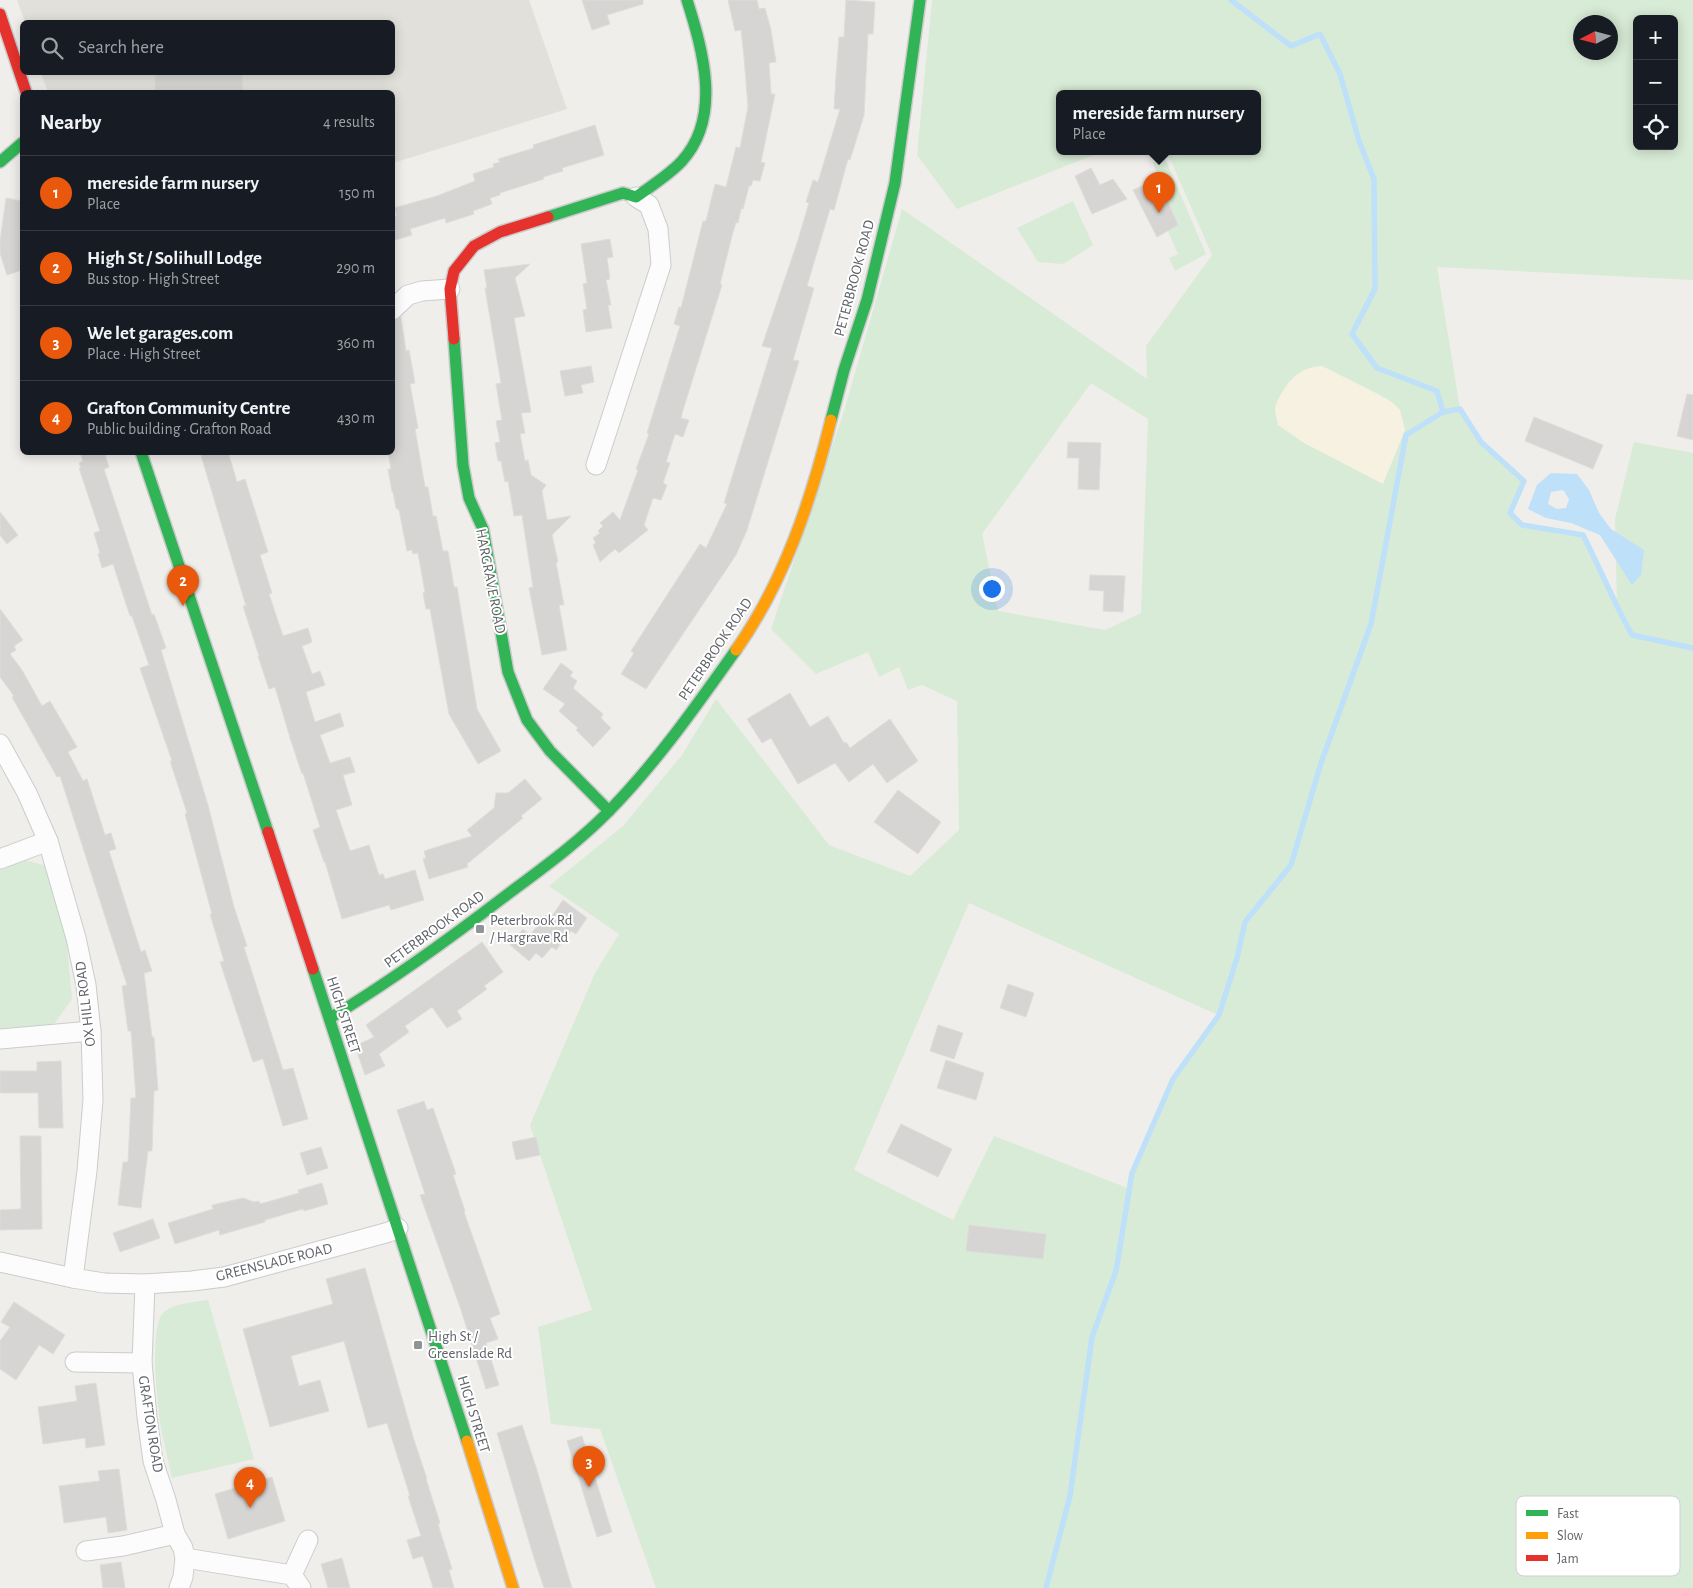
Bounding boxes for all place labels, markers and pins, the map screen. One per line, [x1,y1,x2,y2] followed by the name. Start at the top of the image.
[1143,172,1175,213] pin: 1
[167,565,199,606] pin: 2
[490,913,573,945] place label: Peterbrook Rd / Hargrave Rd
[474,923,486,935] marker: Peterbrook Rd / Hargrave Rd
[428,1329,512,1361] place label: High St / Greenslade Rd
[412,1339,424,1351] marker: High St / Greenslade Rd
[573,1446,605,1487] pin: 3
[234,1467,266,1508] pin: 4

